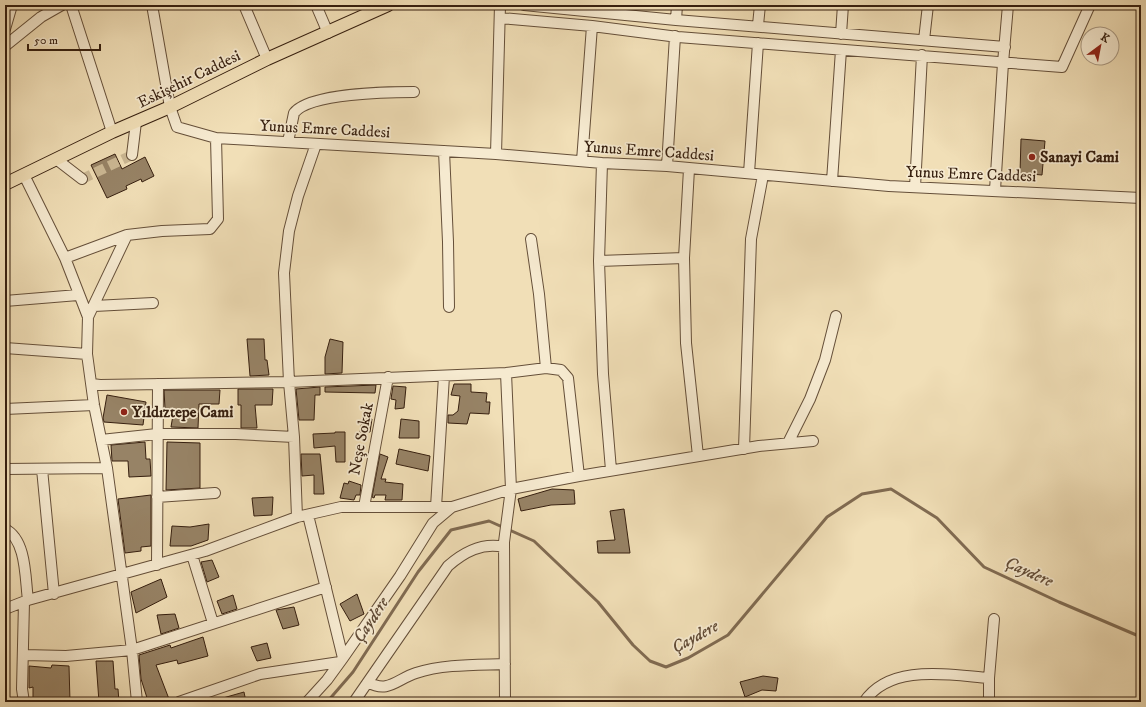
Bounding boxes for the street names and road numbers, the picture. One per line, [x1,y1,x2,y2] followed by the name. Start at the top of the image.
[134,45,244,113] street label: Eskişehir Caddesi
[259,116,391,142] street label: Yunus Emre Caddesi
[583,136,715,166] street label: Yunus Emre Caddesi
[905,162,1037,186] street label: Yunus Emre Caddesi
[344,401,378,477] street label: Neşe Sokak

